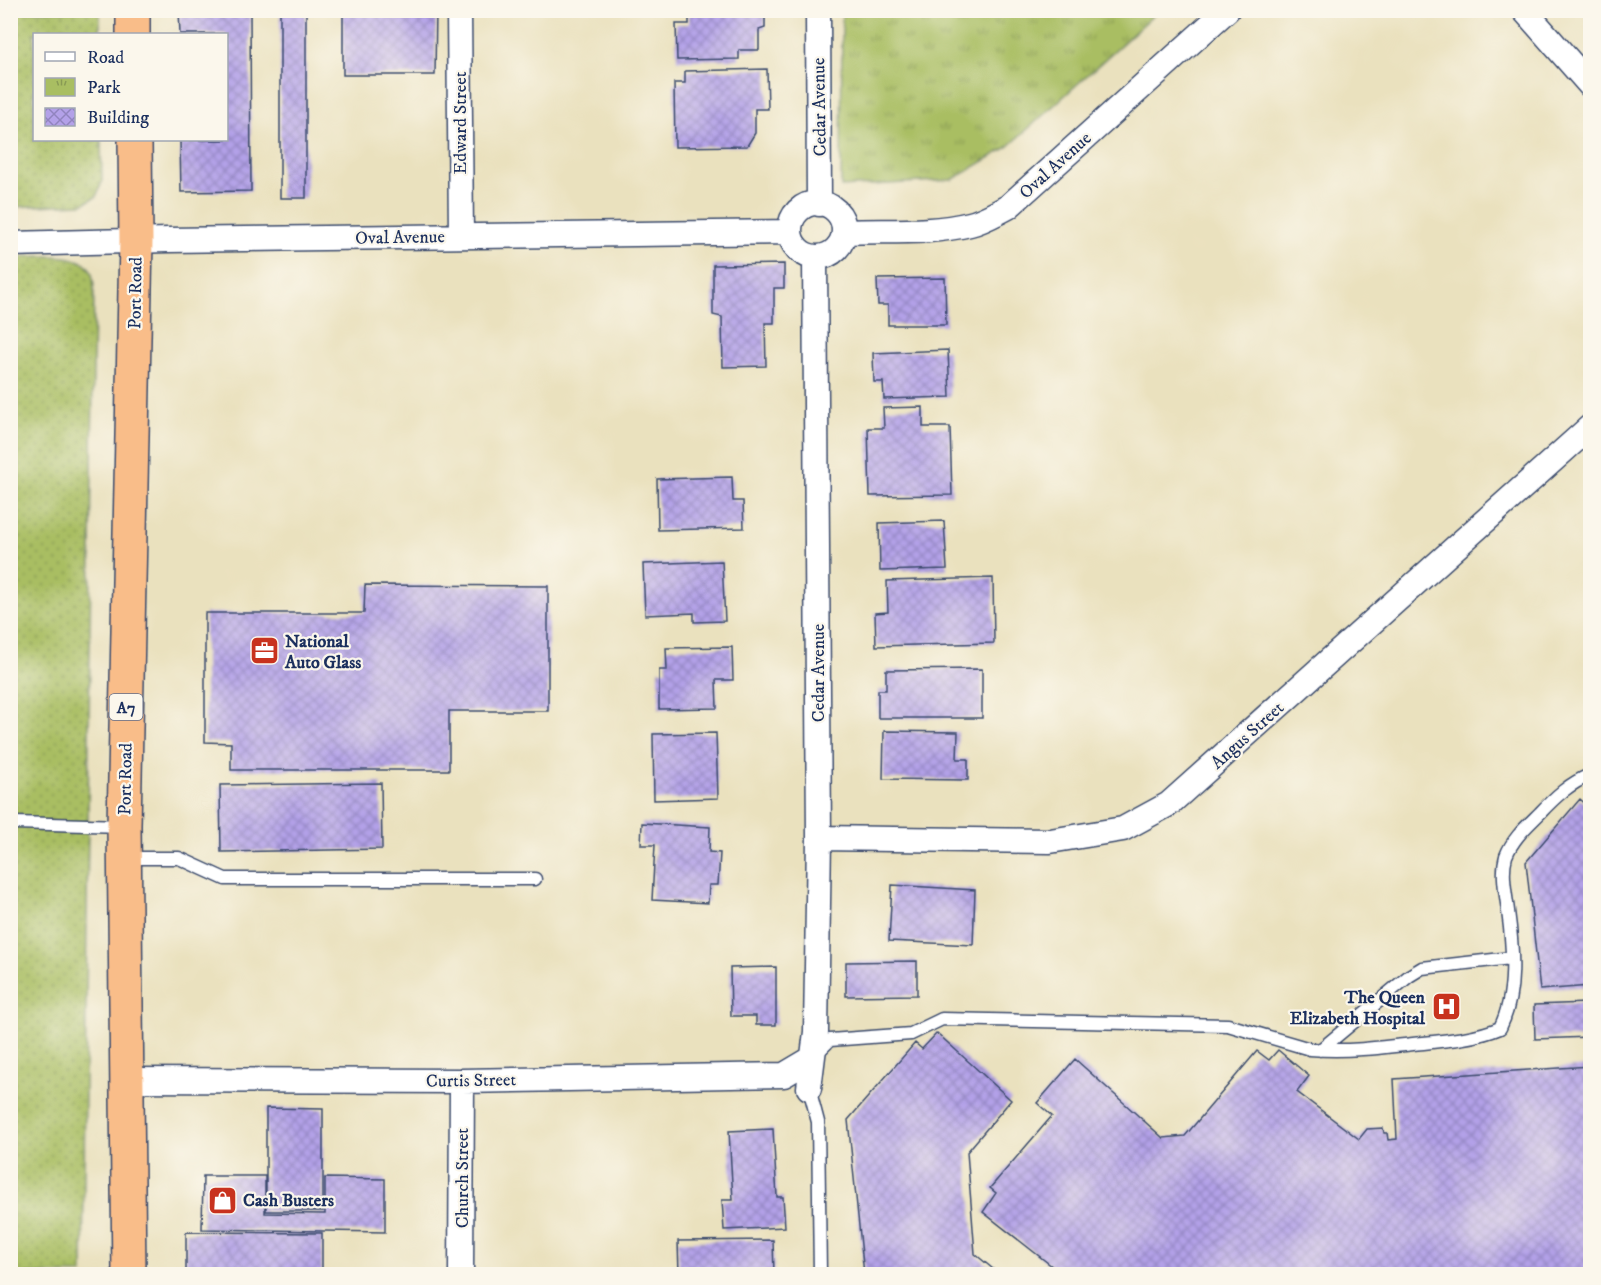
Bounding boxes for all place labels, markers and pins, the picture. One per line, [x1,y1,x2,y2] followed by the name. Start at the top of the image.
[284,631,361,674] place label: National Auto Glass
[248,635,280,667] office icon: National Auto Glass
[1290,987,1426,1030] place label: The Queen Elizabeth Hospital
[1430,991,1462,1023] hospital icon: The Queen Elizabeth Hospital
[206,1184,238,1216] shop icon: Cash Busters
[243,1190,334,1212] place label: Cash Busters

